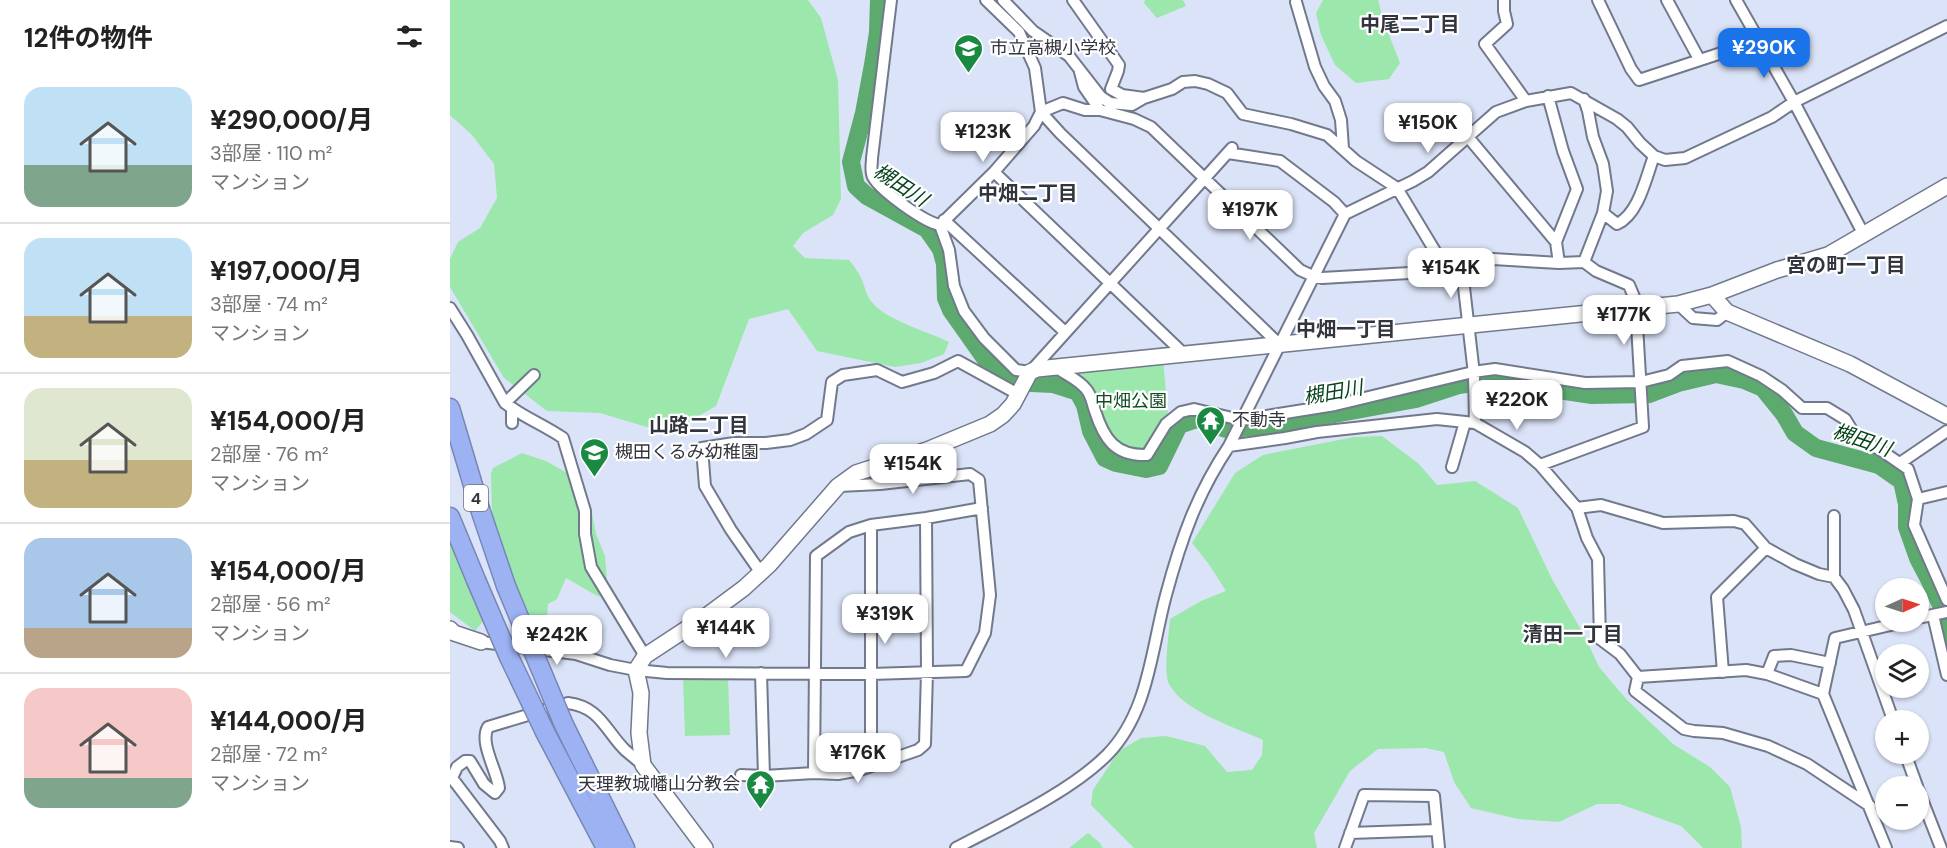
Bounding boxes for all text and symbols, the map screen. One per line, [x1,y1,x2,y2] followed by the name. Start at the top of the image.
[1360,11,1460,37] district label: 中尾二丁目
[393,20,426,53] icon: filters
[24,21,152,55] text: 12件の物件
[1722,28,1806,79] pin: ¥290K
[953,32,985,74] school or university icon: 市立高槻小学校
[1732,34,1796,60] text: ¥290K
[990,36,1116,60] place label: 市立高槻小学校
[210,103,373,137] text: ¥290,000/月
[1386,103,1470,154] pin: ¥150K
[1398,109,1458,135] text: ¥150K
[72,111,144,183] icon: home
[941,112,1025,163] pin: ¥123K
[955,118,1011,144] text: ¥123K
[210,140,332,166] text: 3部屋 · 110 m²
[869,158,935,213] water label: 槻田川
[210,169,310,195] text: マンション
[978,180,1078,206] district label: 中畑二丁目
[1208,190,1292,241] pin: ¥197K
[1222,196,1278,222] text: ¥197K
[1409,248,1493,299] pin: ¥154K
[1786,252,1906,278] district label: 宮の町一丁目
[210,254,363,288] text: ¥197,000/月
[1422,254,1480,280] text: ¥154K
[72,262,144,334] icon: home
[210,291,328,317] text: 3部屋 · 74 m²
[1582,295,1666,346] pin: ¥177K
[1597,301,1651,327] text: ¥177K
[1296,316,1396,342] district label: 中畑一丁目
[210,320,310,346] text: マンション
[1301,374,1367,410] water label: 槻田川
[1475,380,1559,431] pin: ¥220K
[1485,386,1549,412] text: ¥220K
[1095,389,1167,413] park label: 中畑公園
[210,404,367,438] text: ¥154,000/月
[1195,404,1227,446] temple icon: 不動寺
[1232,408,1286,432] place label: 不動寺
[72,412,144,484] icon: home
[649,412,749,438] district label: 山路二丁目
[1829,418,1896,463] water label: 槻田川
[578,436,610,478] school or university icon: 槻田くるみ幼稚園
[615,440,759,464] place label: 槻田くるみ幼稚園
[210,441,329,467] text: 2部屋 · 76 m²
[871,444,955,495] pin: ¥154K
[884,450,942,476] text: ¥154K
[210,470,310,496] text: マンション
[464,485,488,511] road number: 4
[210,554,367,588] text: ¥154,000/月
[72,562,144,634] icon: home
[1875,578,1929,632] north arrow
[1875,578,1929,830] map controls
[210,591,331,617] text: 2部屋 · 56 m²
[843,594,927,645] pin: ¥319K
[856,600,914,626] text: ¥319K
[684,608,768,659] pin: ¥144K
[696,614,756,640] text: ¥144K
[515,615,599,666] pin: ¥242K
[210,620,310,646] text: マンション
[526,621,588,647] text: ¥242K
[1523,621,1623,647] district label: 清田一丁目
[1875,644,1929,698] button: layers
[210,704,368,738] text: ¥144,000/月
[1875,710,1929,764] button: +
[72,712,144,784] icon: home
[816,733,900,784] pin: ¥176K
[830,739,886,765] text: ¥176K
[210,741,328,767] text: 2部屋 · 72 m²
[745,768,777,810] temple icon: 天理教城幡山分教会
[210,770,310,796] text: マンション
[578,772,740,796] place label: 天理教城幡山分教会
[1875,776,1929,830] button: −

